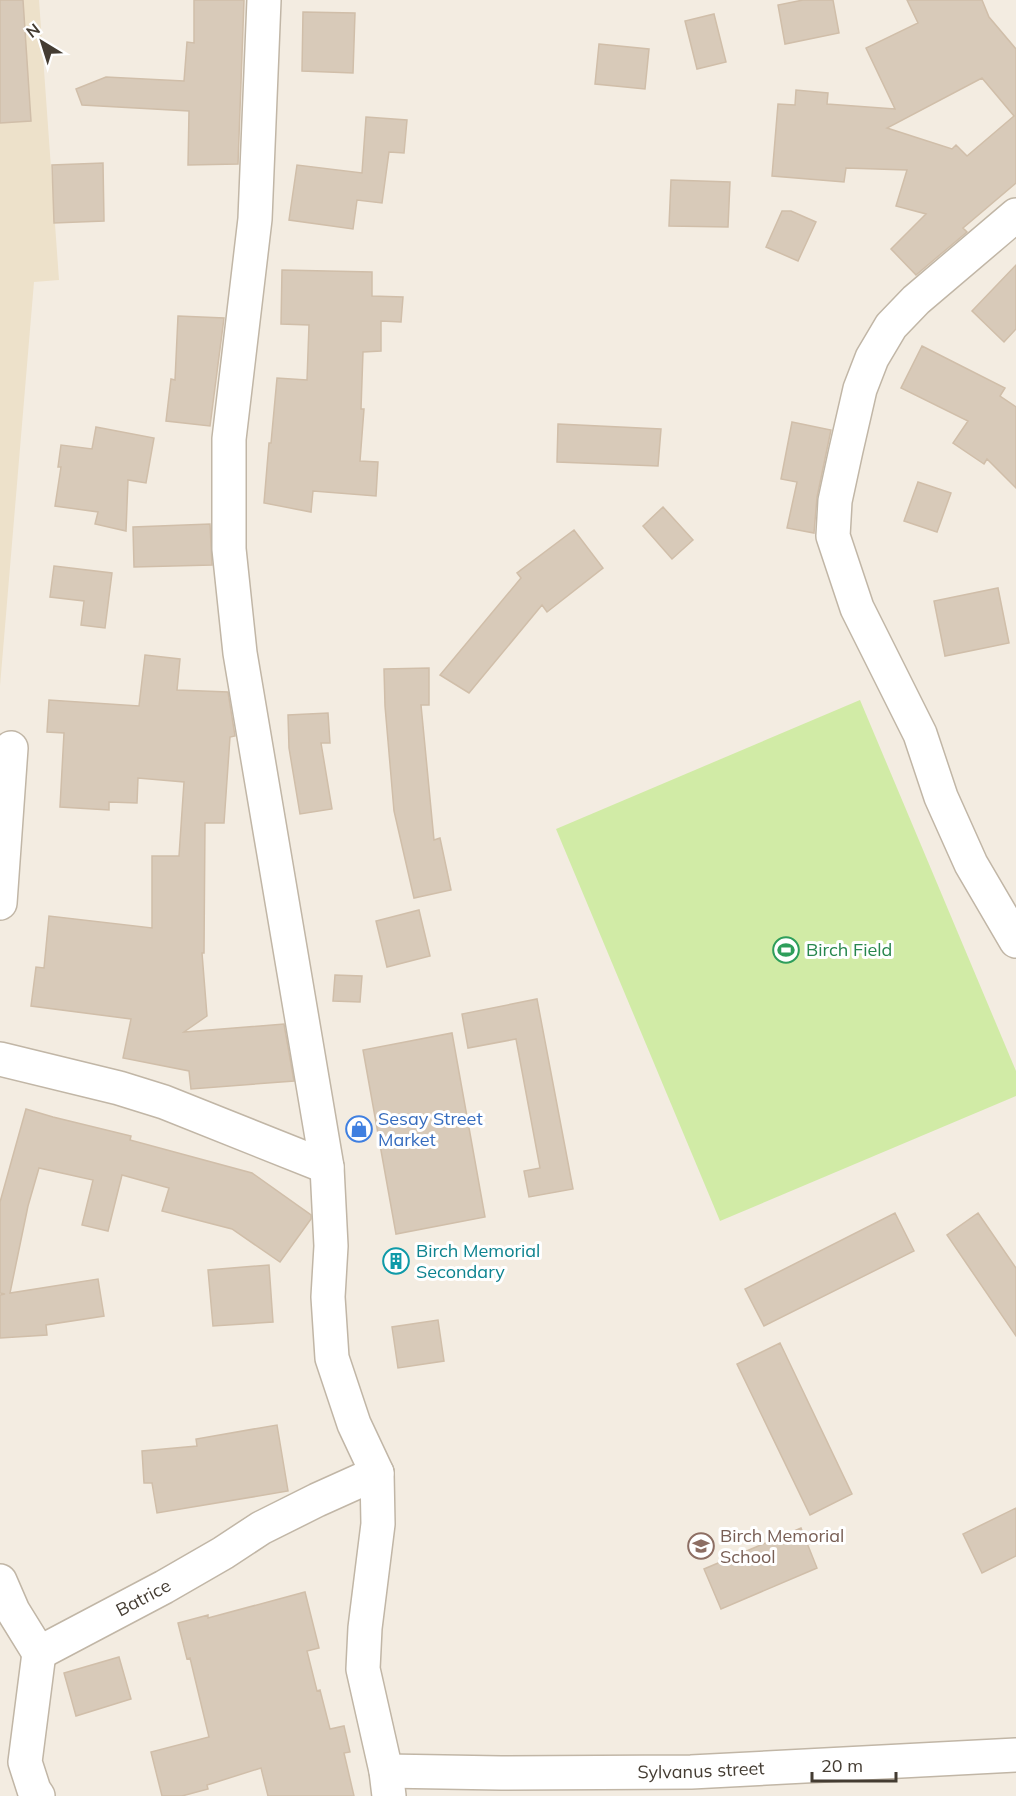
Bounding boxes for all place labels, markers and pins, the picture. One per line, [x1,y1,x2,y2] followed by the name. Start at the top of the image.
[771,935,801,965] sports icon: Birch Field
[806,938,892,961] place label: Birch Field
[378,1107,483,1151] place label: Sesay Street Market
[344,1114,374,1144] shop icon: Sesay Street Market
[416,1239,540,1283] place label: Birch Memorial Secondary
[381,1246,411,1276] building icon: Birch Memorial Secondary
[720,1524,844,1568] place label: Birch Memorial School
[686,1531,716,1561] school or university icon: Birch Memorial School

